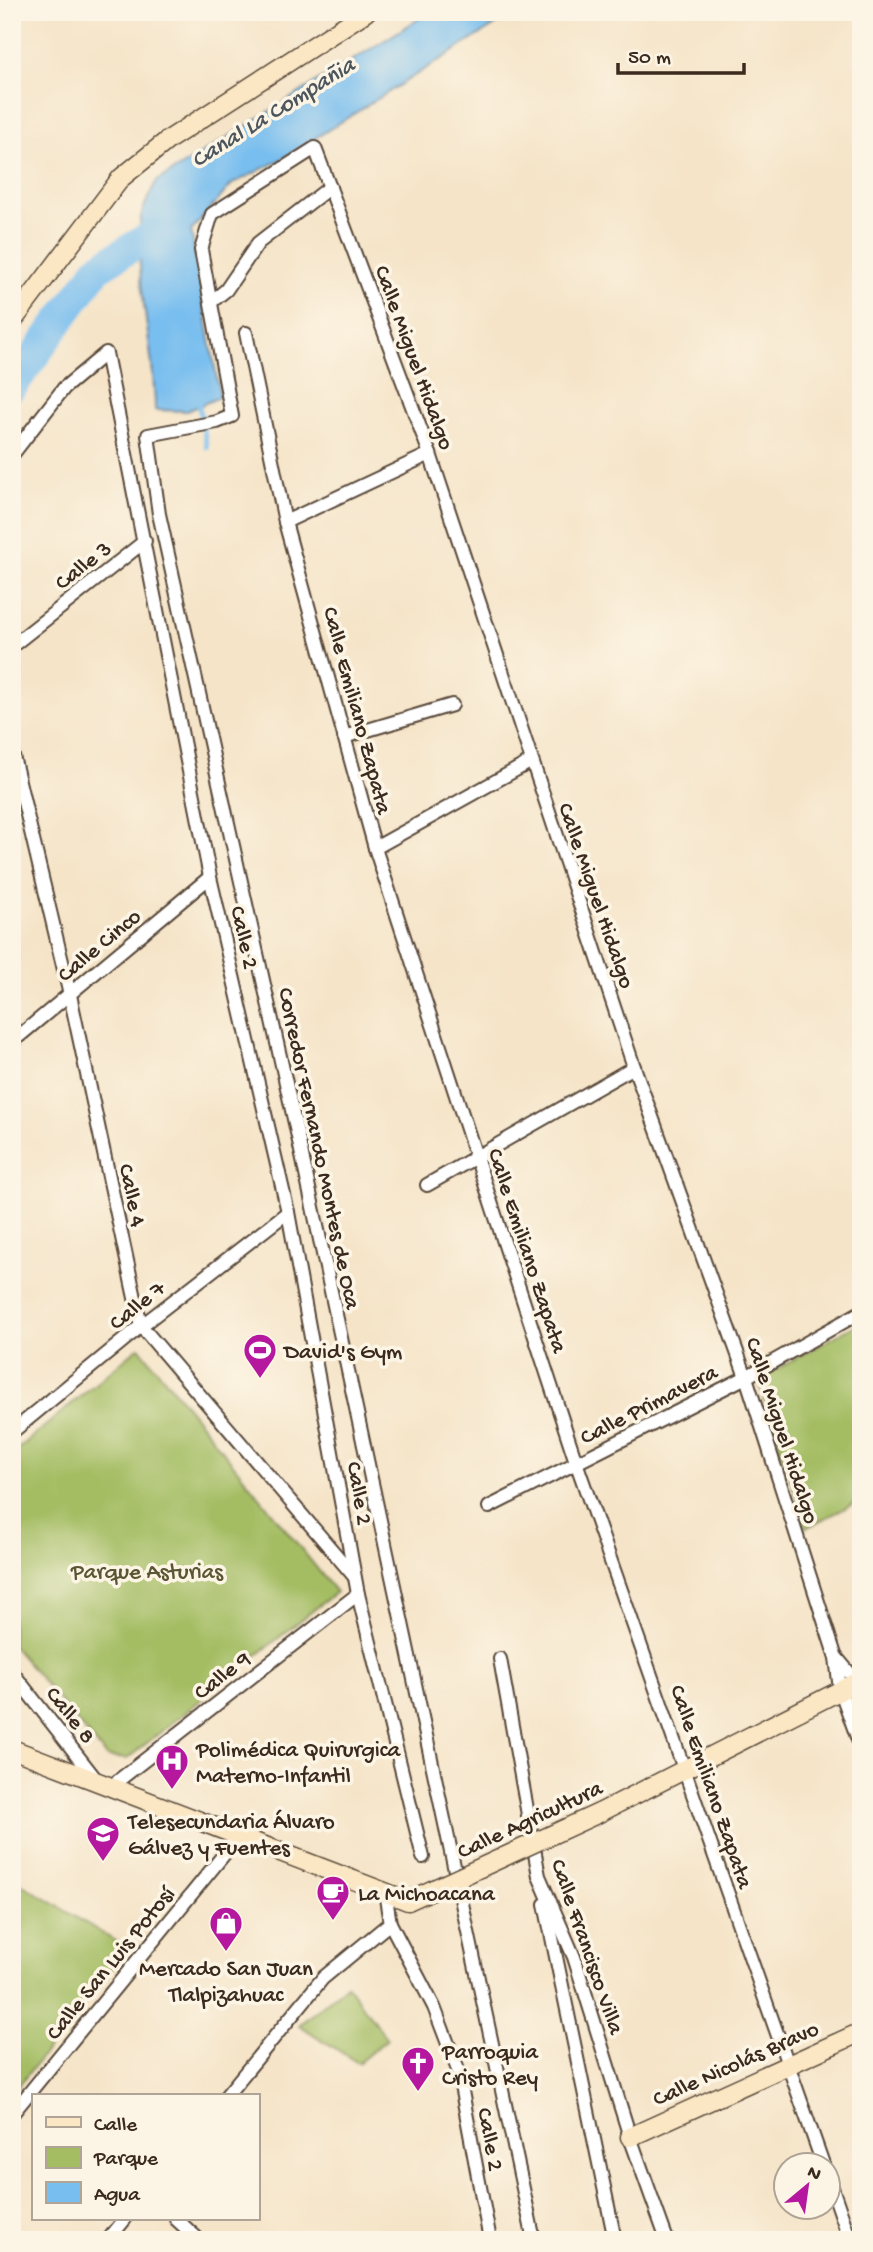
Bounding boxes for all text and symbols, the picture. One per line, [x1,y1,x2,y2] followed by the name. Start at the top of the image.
[618,32,744,76] scale bar
[628,47,671,72] text: 50 m
[187,51,362,176] water label: Canal La Compañia
[367,262,459,454] street label: Calle Miguel Hidalgo
[50,536,118,597] street label: Calle 3
[315,604,397,819] street label: Calle Emiliano Zapata
[550,800,639,992] street label: Calle Miguel Hidalgo
[53,904,148,989] street label: Calle Cinco
[222,904,263,972] street label: Calle 2
[270,985,365,1313] street label: Corredor Fernando Montes de Oca
[480,1145,572,1358] street label: Calle Emiliano Zapata
[111,1162,150,1230] street label: Calle 4
[105,1275,173,1338] street label: Calle 7
[241,1331,279,1380] sports icon: David's Gym
[738,1334,824,1528] street label: Calle Miguel Hidalgo
[282,1340,402,1367] place label: David's Gym
[576,1359,724,1452] street label: Calle Primavera
[339,1460,376,1527] street label: Calle 2
[70,1560,224,1587] park label: Parque Asturias
[190,1646,257,1707] street label: Calle 9
[39,1682,100,1750] street label: Calle 8
[662,1682,758,1894] street label: Calle Emiliano Zapata
[195,1738,402,1791] place label: Polimédica Quirurgica Materno-Infantil
[153,1742,191,1791] hospital icon: Polimédica Quirurgica Materno-Infantil
[454,1775,609,1867] street label: Calle Agricultura
[126,1809,335,1863] place label: Telesecundaria Álvaro Gálvez y Fuentes
[84,1814,122,1863] school or university icon: Telesecundaria Álvaro Gálvez y Fuentes
[543,1856,629,2039] street label: Calle Francisco Villa
[314,1873,352,1922] cafe icon: La Michoacana
[41,1881,183,2047] street label: Calle San Luis Potosí
[358,1882,496,1909] place label: La Michoacana
[207,1904,245,1953] shop icon: Mercado San Juan Tlalpizahuac
[139,1957,313,2010] place label: Mercado San Juan Tlalpizahuac
[649,2016,824,2114] street label: Calle Nicolás Bravo
[441,2040,539,2093] place label: Parroquia Cristo Rey
[399,2044,437,2093] church icon: Parroquia Cristo Rey
[32,2094,259,2220] legend
[469,2106,508,2174] street label: Calle 2
[94,2114,138,2139] text: Calle
[93,2148,159,2173] text: Parque
[772,2150,842,2220] north arrow
[803,2161,825,2187] text: N
[94,2184,141,2209] text: Agua

